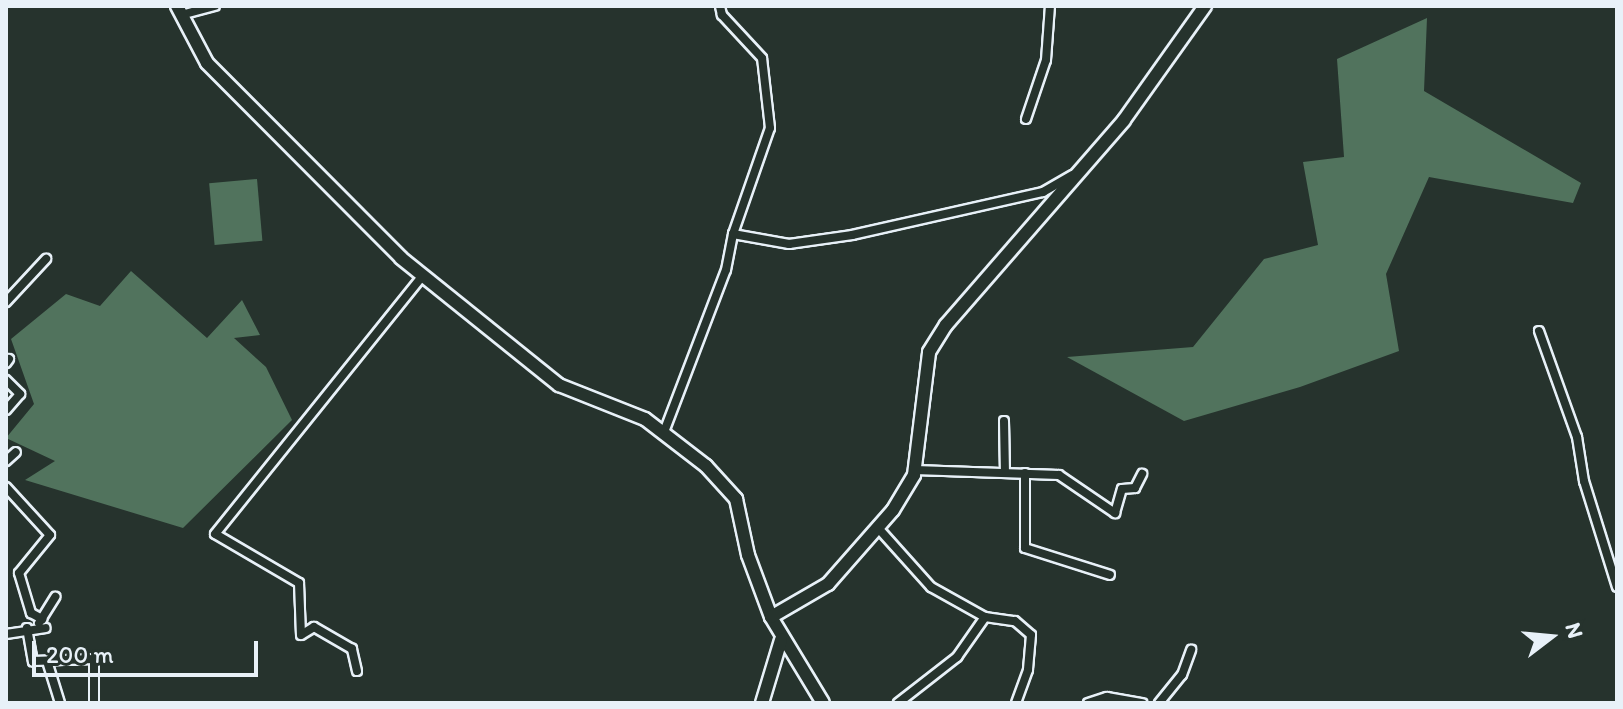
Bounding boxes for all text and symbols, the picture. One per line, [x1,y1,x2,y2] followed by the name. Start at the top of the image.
[1511,597,1591,677] north arrow
[1560,619,1590,641] text: N
[36,625,262,675] scale bar
[46,640,114,669] text: 200 m

